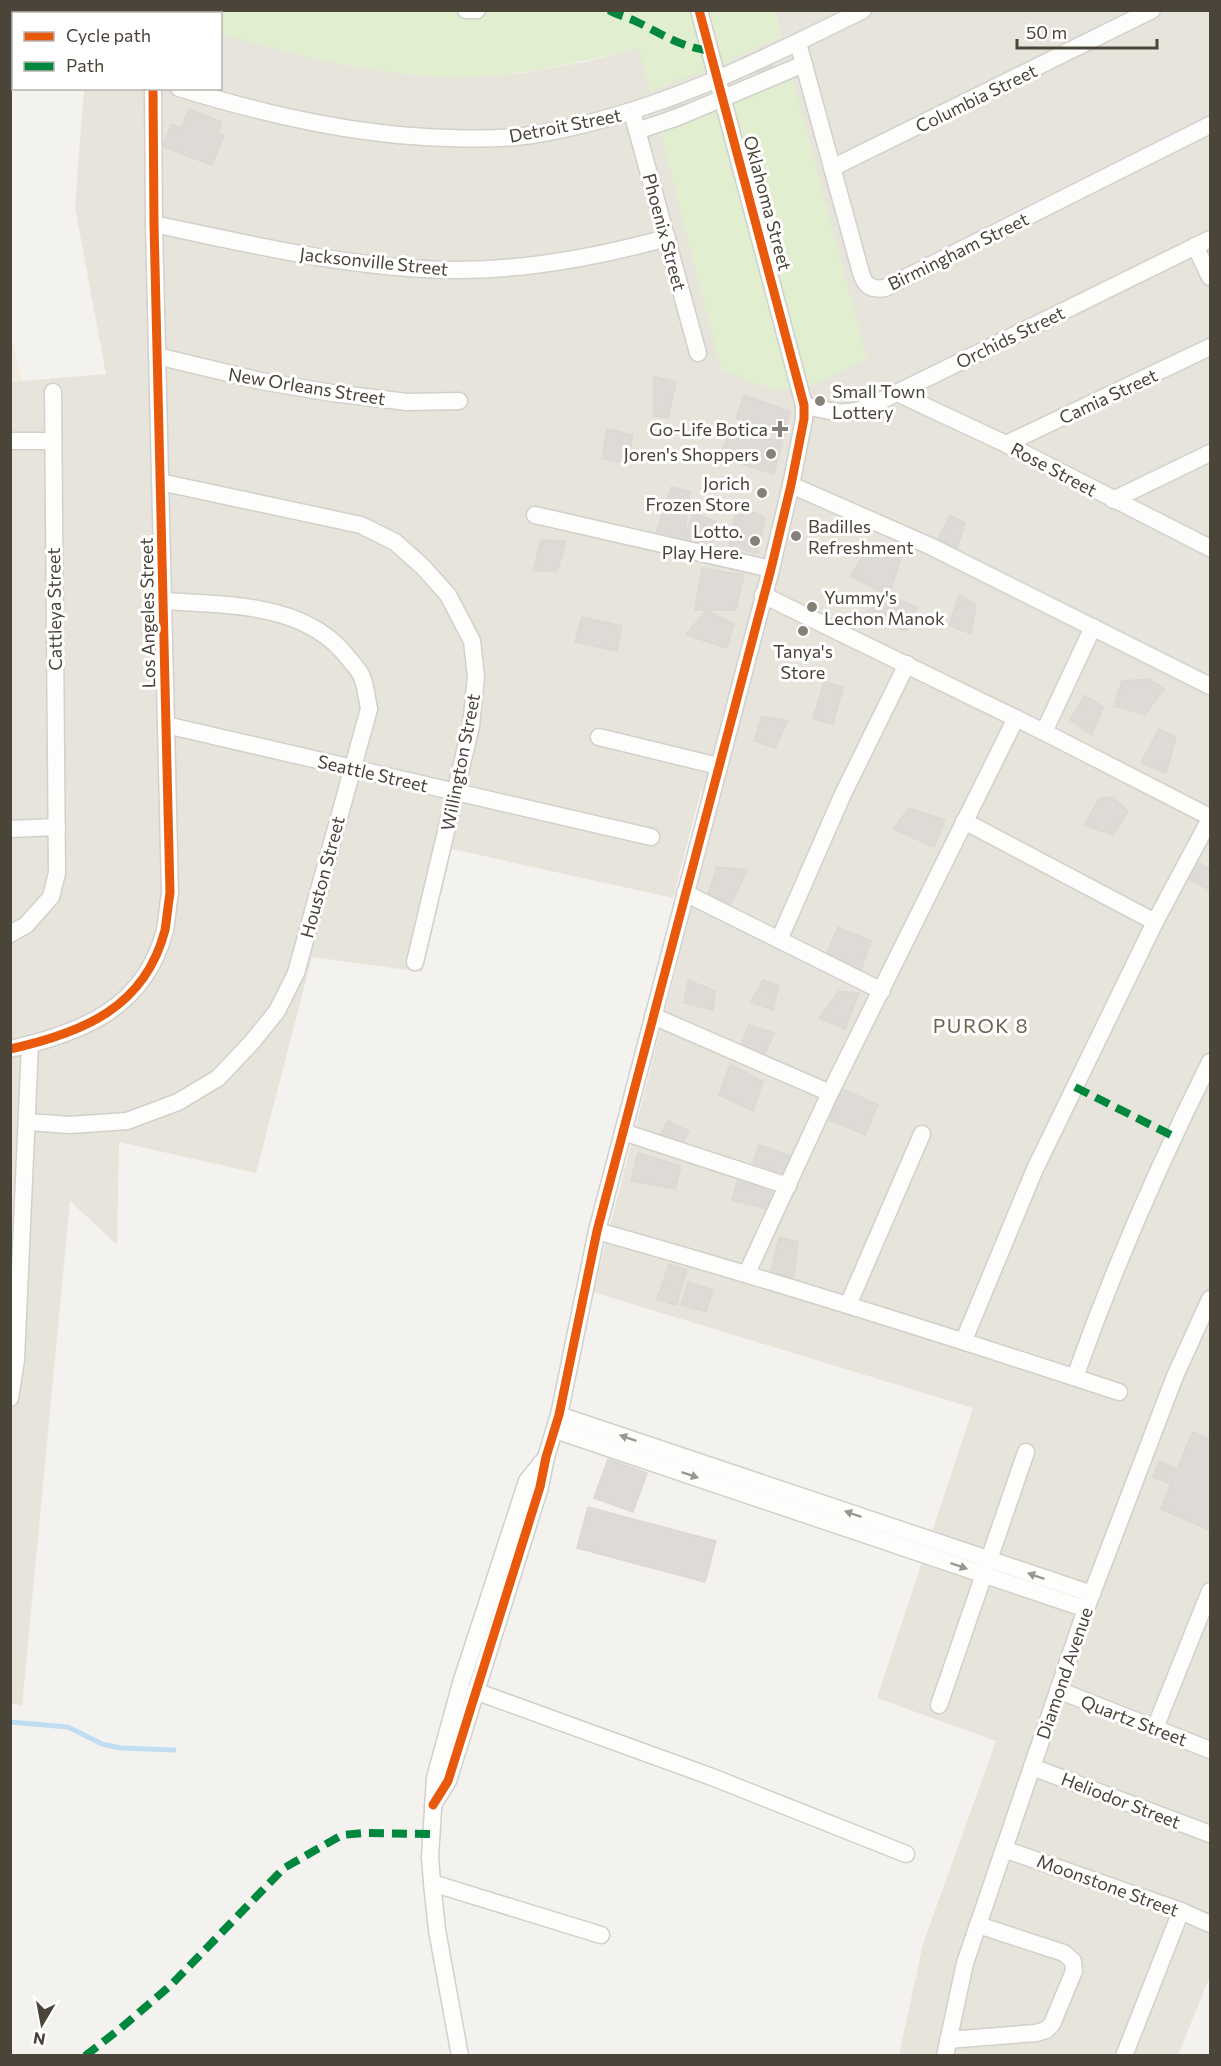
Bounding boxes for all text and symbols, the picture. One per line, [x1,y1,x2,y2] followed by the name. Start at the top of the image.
[12,12,222,90] legend
[1017,12,1156,50] scale bar
[1026,21,1067,43] text: 50 m
[66,24,151,46] text: Cycle path
[66,54,104,76] text: Path
[912,59,1040,137] street label: Columbia Street
[507,103,623,147] street label: Detroit Street
[739,133,797,273] street label: Oklahoma Street
[639,171,691,293] street label: Phoenix Street
[884,207,1032,295] street label: Birmingham Street
[299,242,449,280] street label: Jacksonville Street
[952,301,1068,373] street label: Orchids Street
[227,363,387,409] street label: New Orleans Street
[1055,364,1161,428] street label: Camia Street
[832,380,926,423] place label: Small Town Lottery
[813,394,827,408] marker: Small Town Lottery
[649,418,768,440] place label: Go-Life Botica
[773,422,787,436] marker: Go-Life Botica
[1007,437,1101,501] street label: Rose Street
[624,443,759,465] place label: Joren's Shoppers
[764,447,778,461] marker: Joren's Shoppers
[645,472,750,515] place label: Jorich Frozen Store
[755,486,769,500] marker: Jorich Frozen Store
[808,515,914,558] place label: Badilles Refreshment
[662,520,743,563] place label: Lotto. Play Here.
[789,529,803,543] marker: Badilles Refreshment
[748,534,762,548] marker: Lotto. Play Here.
[135,537,159,689] street label: Los Angeles Street
[42,547,66,671] street label: Cattleya Street
[824,586,945,629] place label: Yummy's Lechon Manok
[805,600,819,614] marker: Yummy's Lechon Manok
[796,624,810,638] marker: Tanya's Store
[773,640,833,683] place label: Tanya's Store
[436,691,484,833] street label: Willington Street
[316,750,430,796] street label: Seattle Street
[295,814,349,940] street label: Houston Street
[933,1013,1029,1037] district label: PUROK 8
[619,1433,637,1442] one-way arrow
[681,1471,699,1481] one-way arrow
[844,1508,862,1518] one-way arrow
[950,1562,968,1572] one-way arrow
[1027,1570,1045,1580] one-way arrow
[1031,1604,1097,1742] street label: Diamond Avenue
[1078,1690,1190,1750] street label: Quartz Street
[1058,1767,1184,1833] street label: Heliodor Street
[1034,1849,1182,1921] street label: Moonstone Street
[12,1994,72,2054] north arrow
[32,2029,47,2050] text: N

